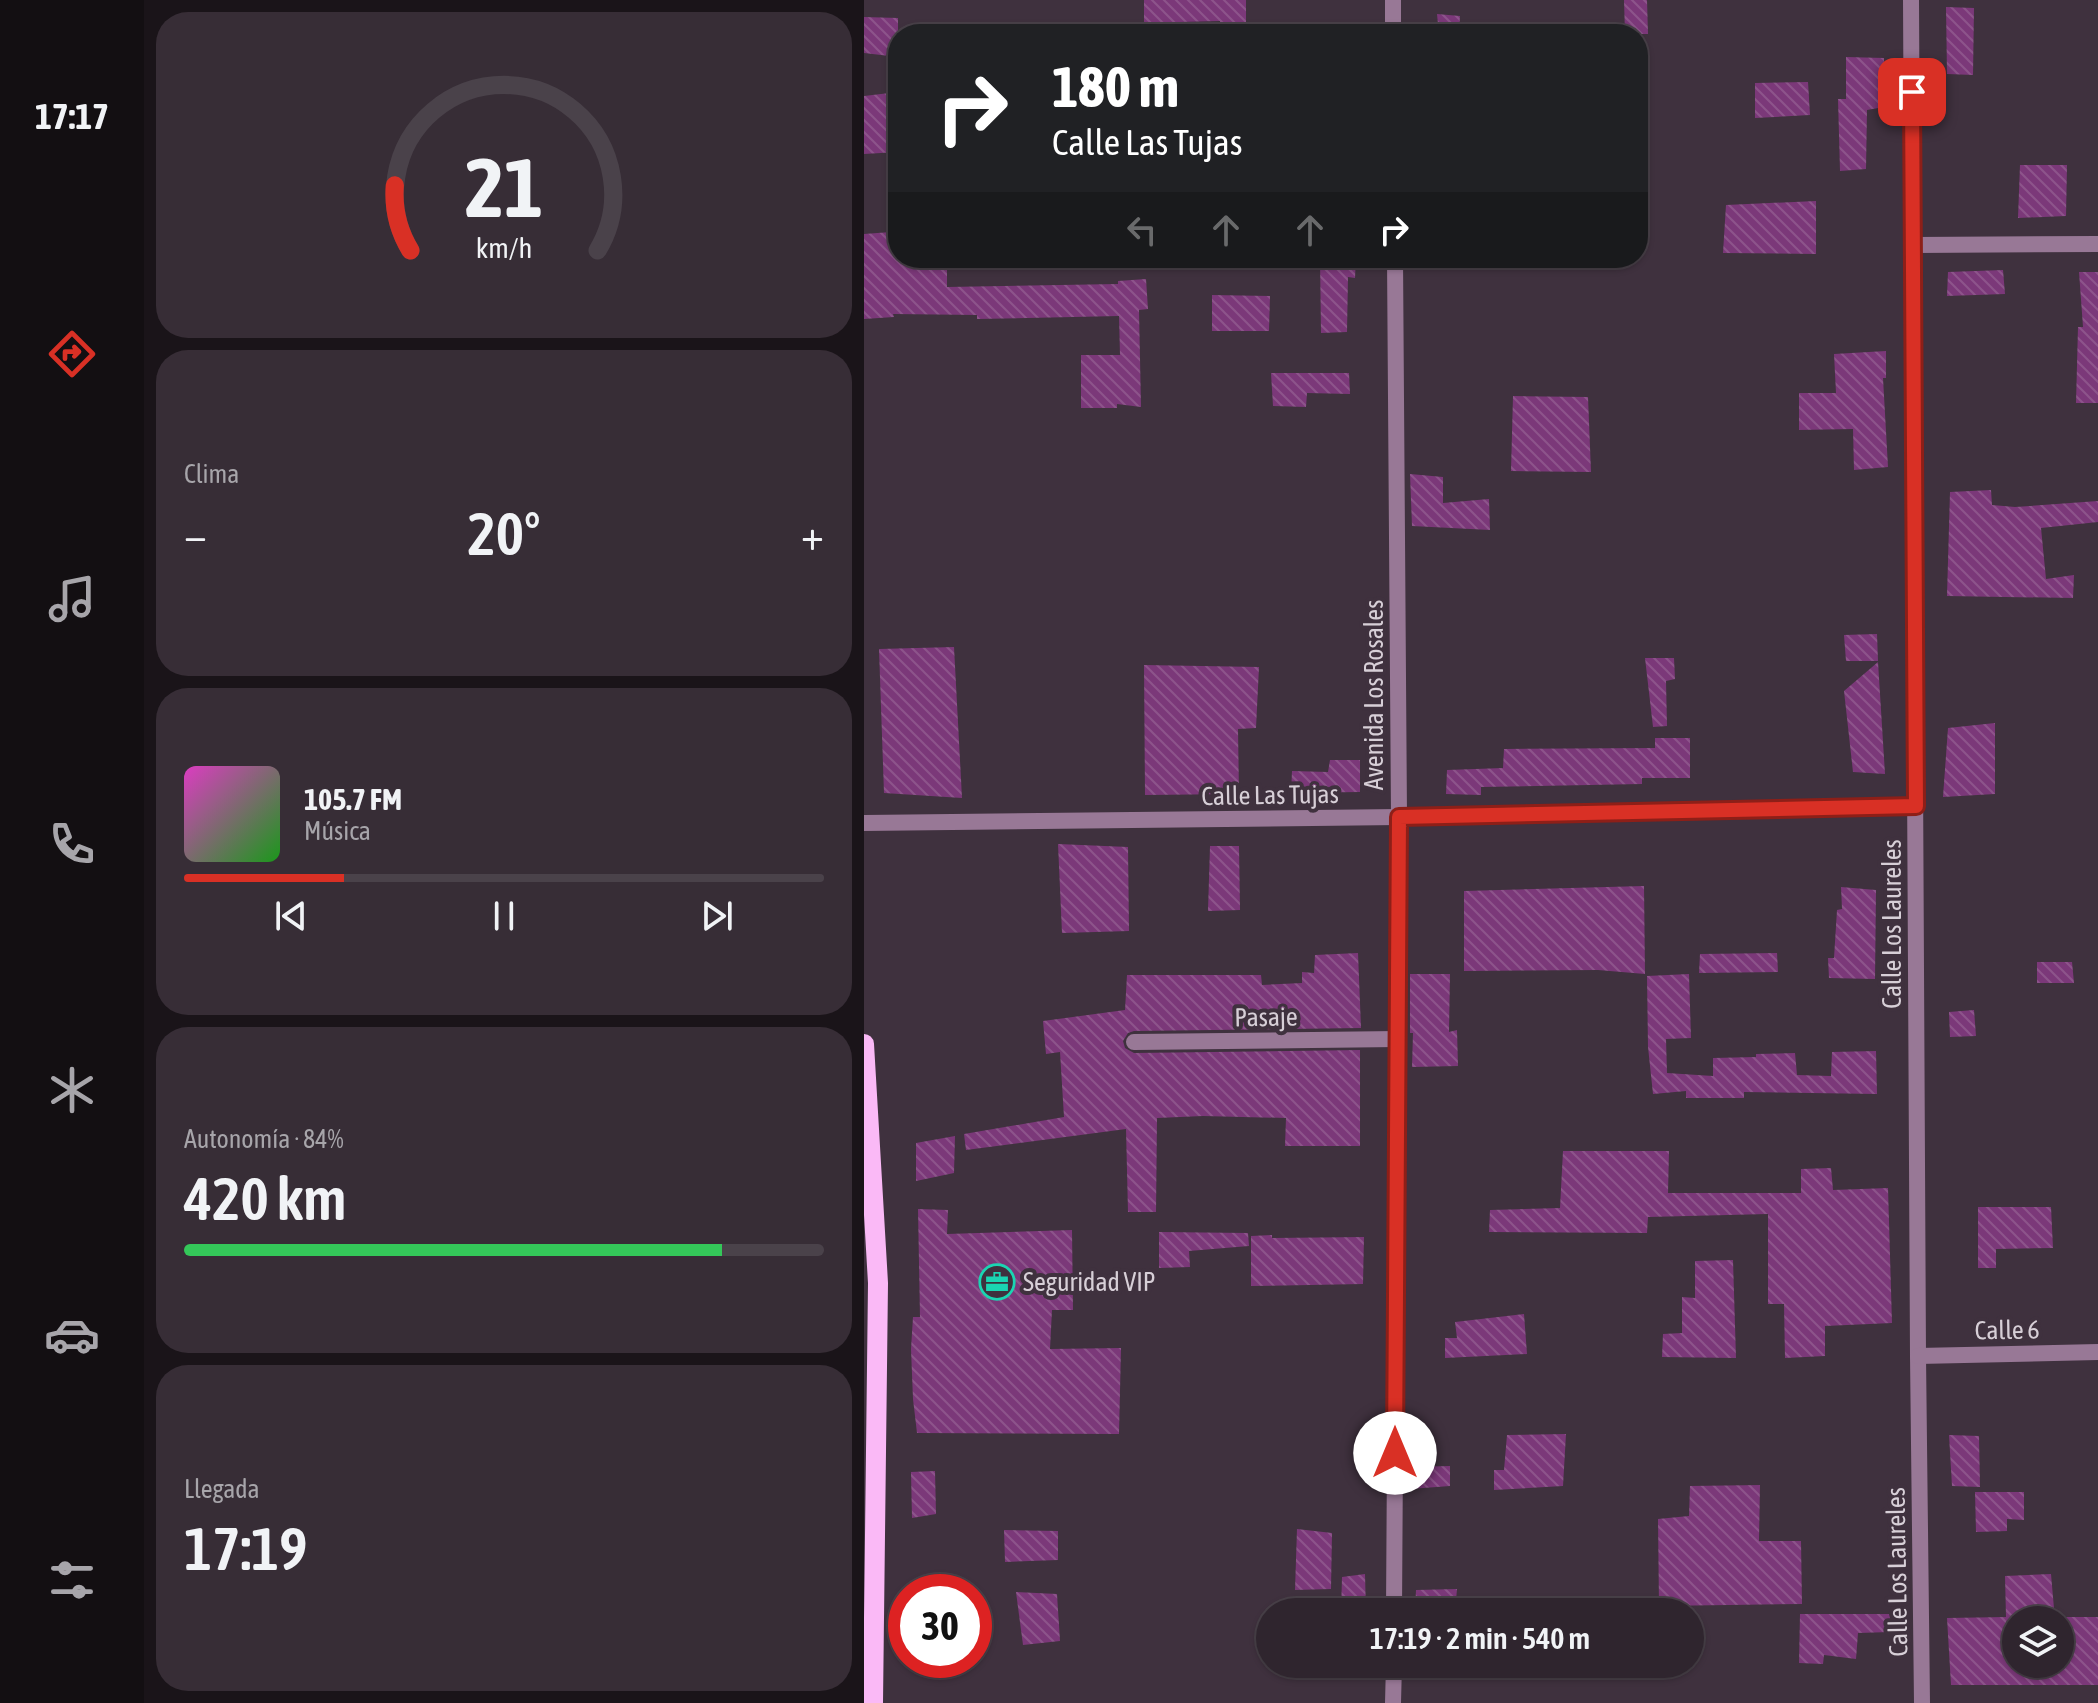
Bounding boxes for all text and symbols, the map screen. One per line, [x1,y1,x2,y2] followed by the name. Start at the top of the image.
[1052,55,1179,119] text: 180 m
[920,56,1024,160] icon: right
[1878,58,1946,126] pin
[1890,70,1934,114] icon: arrive
[35,95,109,137] text: 17:17
[1052,121,1242,163] text: Calle Las Tujas
[465,139,543,235] text: 21
[1120,208,1164,252] icon: left
[1204,208,1248,252] icon: ahead
[1288,208,1332,252] icon: ahead
[1372,208,1416,252] icon: right
[476,231,532,264] text: km/h
[44,326,100,382] icon: directions
[184,459,239,489] text: Clima
[468,499,540,568] text: 20°
[184,509,207,559] text: −
[801,509,824,559] text: +
[44,571,100,627] icon: music
[1359,600,1389,790] street label: Avenida Los Rosales
[1201,779,1339,811] street label: Calle Las Tujas
[304,782,402,816] text: 105.7 FM
[44,816,100,872] icon: phone
[304,816,371,846] text: Música
[1877,839,1907,1009] street label: Calle Los Laureles
[269,894,313,938] icon: previous
[482,894,526,938] icon: pause
[695,894,739,938] icon: next
[1234,1001,1298,1033] street label: Pasaje
[44,1062,100,1118] icon: climate
[184,1124,344,1154] text: Autonomía · 84%
[184,1164,346,1233] text: 420 km
[978,1263,1016,1301] office icon: Seguridad VIP
[1023,1267,1156,1297] place label: Seguridad VIP
[44,1307,100,1363] icon: car
[1974,1314,2040,1346] street label: Calle 6
[1353,1411,1437,1495] position arrow
[184,1474,260,1504] text: Llegada
[1881,1487,1913,1657] street label: Calle Los Laureles
[184,1514,307,1583] text: 17:19
[44,1552,100,1608] icon: filters
[888,1574,992,1678] speed limit sign: 30
[2002,1606,2074,1678] map controls
[2002,1606,2074,1678] button: layers
[1370,1621,1590,1655] text: 17:19 · 2 min · 540 m

